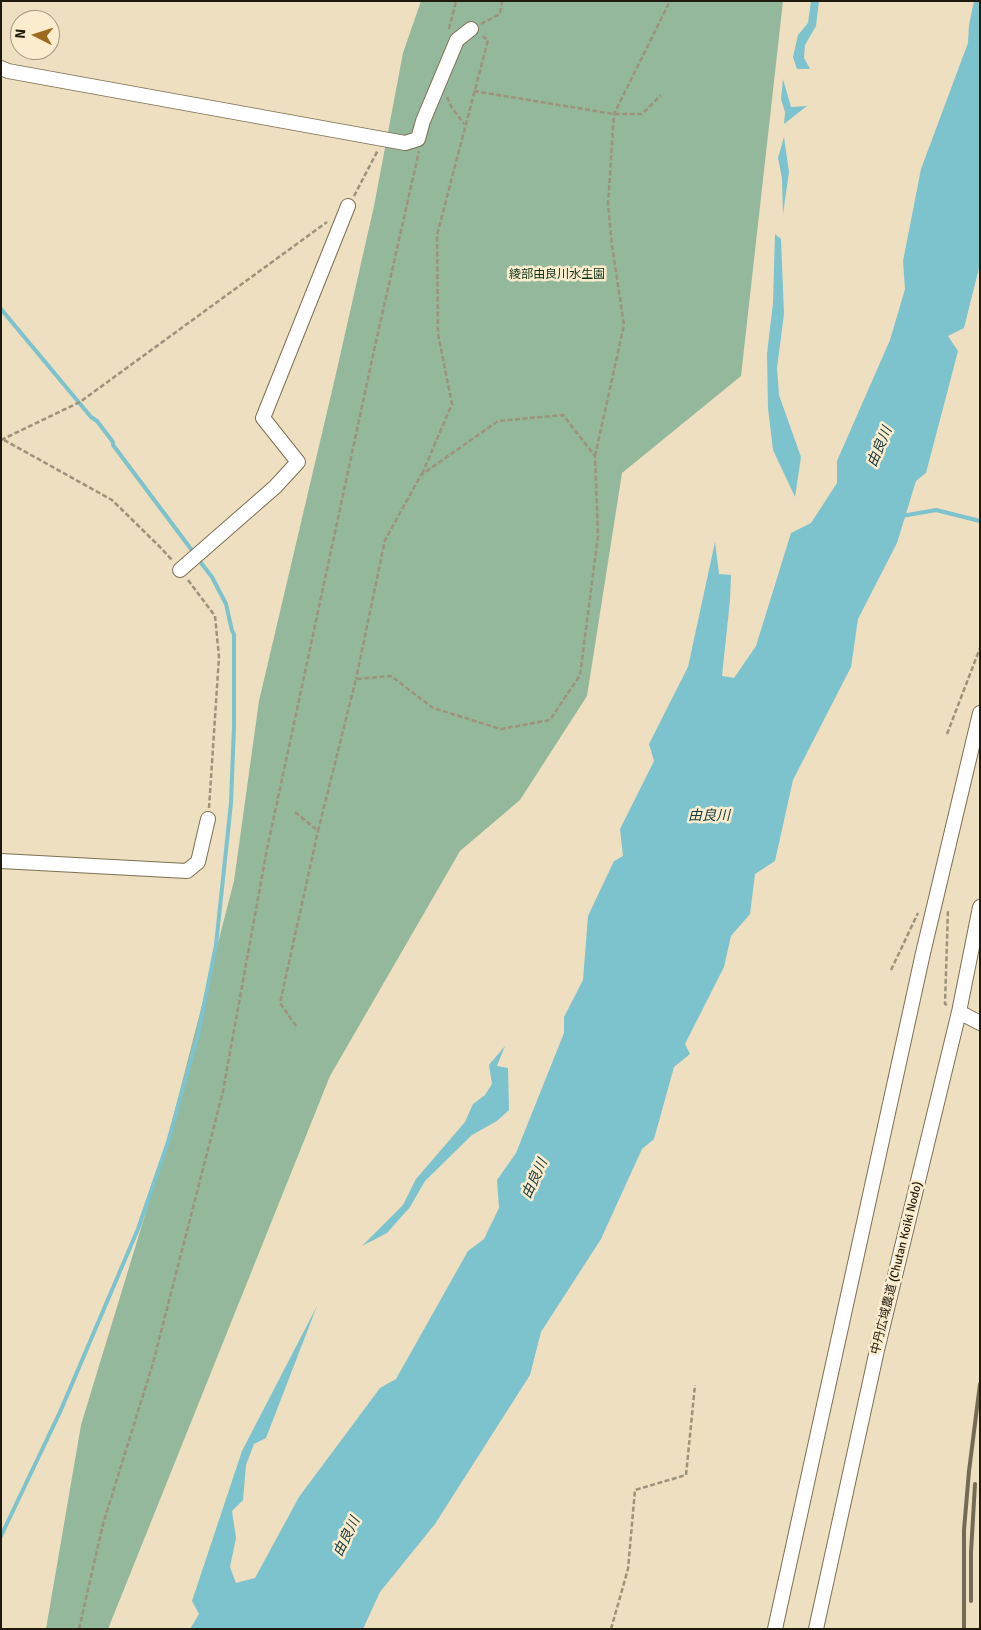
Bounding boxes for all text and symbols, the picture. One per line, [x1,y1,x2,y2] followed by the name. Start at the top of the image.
[10,10,60,60] north arrow
[12,28,29,39] text: N
[509,268,605,282] park label: 綾部由良川水生園
[864,424,896,470] water label: 由良川
[688,808,730,824] water label: 由良川
[519,1156,551,1202] water label: 由良川
[869,1180,925,1356] street label: 中丹広域農道 (Chutan Koiki Nodo)
[330,1514,364,1560] water label: 由良川

